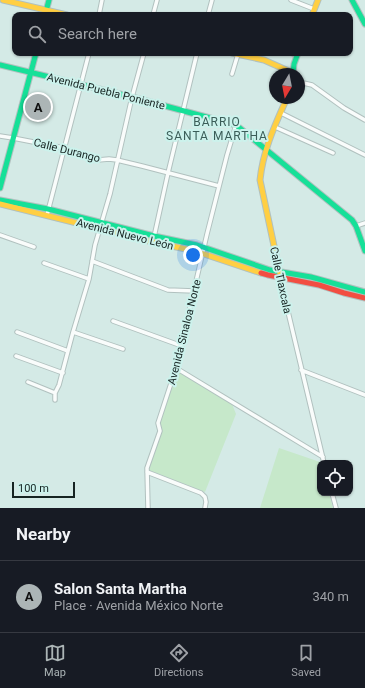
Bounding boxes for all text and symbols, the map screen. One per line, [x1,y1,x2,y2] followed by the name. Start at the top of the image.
[12,12,353,56] search box
[26,23,48,45] icon: search
[58,25,137,43] text: Search here
[269,68,305,104] north arrow
[45,71,166,113] street label: Avenida Puebla Poniente
[25,92,51,122] pin: A
[166,115,268,143] district label: BARRIO SANTA MARTHA
[32,136,102,165] street label: Calle Durango
[75,216,175,253] street label: Avenida Nuevo León
[183,245,203,265] your location
[267,246,294,315] street label: Calle Tlaxcala
[165,278,204,386] street label: Avenida Sinaloa Norte
[317,460,353,496] map controls
[317,460,353,496] button: locate
[12,480,75,499] scale bar
[18,482,49,495] text: 100 m
[16,524,71,544] text: Nearby
[54,580,187,598] text: Salon Santa Martha
[25,589,33,604] text: A
[312,589,349,604] text: 340 m
[54,598,223,613] text: Place · Avenida México Norte
[44,642,66,679] tab: Map
[154,642,203,679] tab: Directions
[291,642,321,679] tab: Saved

